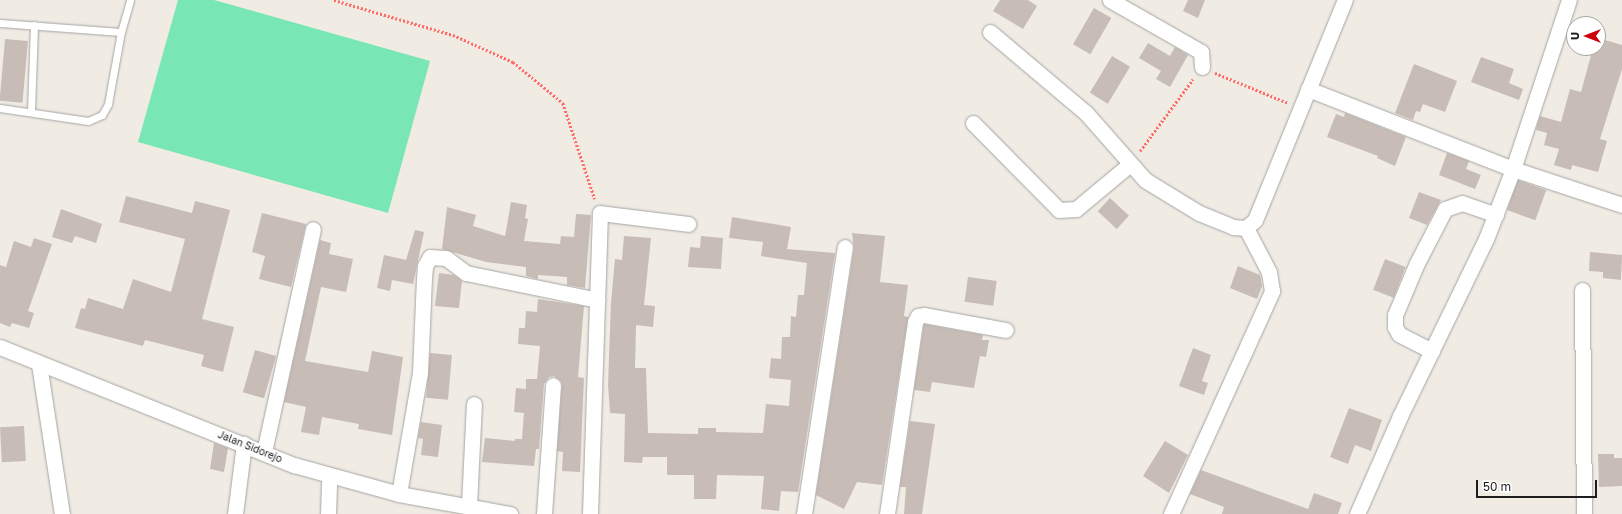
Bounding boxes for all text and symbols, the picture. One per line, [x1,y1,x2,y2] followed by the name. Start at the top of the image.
[1566,16,1606,56] north arrow
[1568,32,1581,40] text: U
[216,429,284,465] street label: Jalan Sidorejo
[1478,472,1599,498] scale bar
[1483,479,1511,494] text: 50 m

